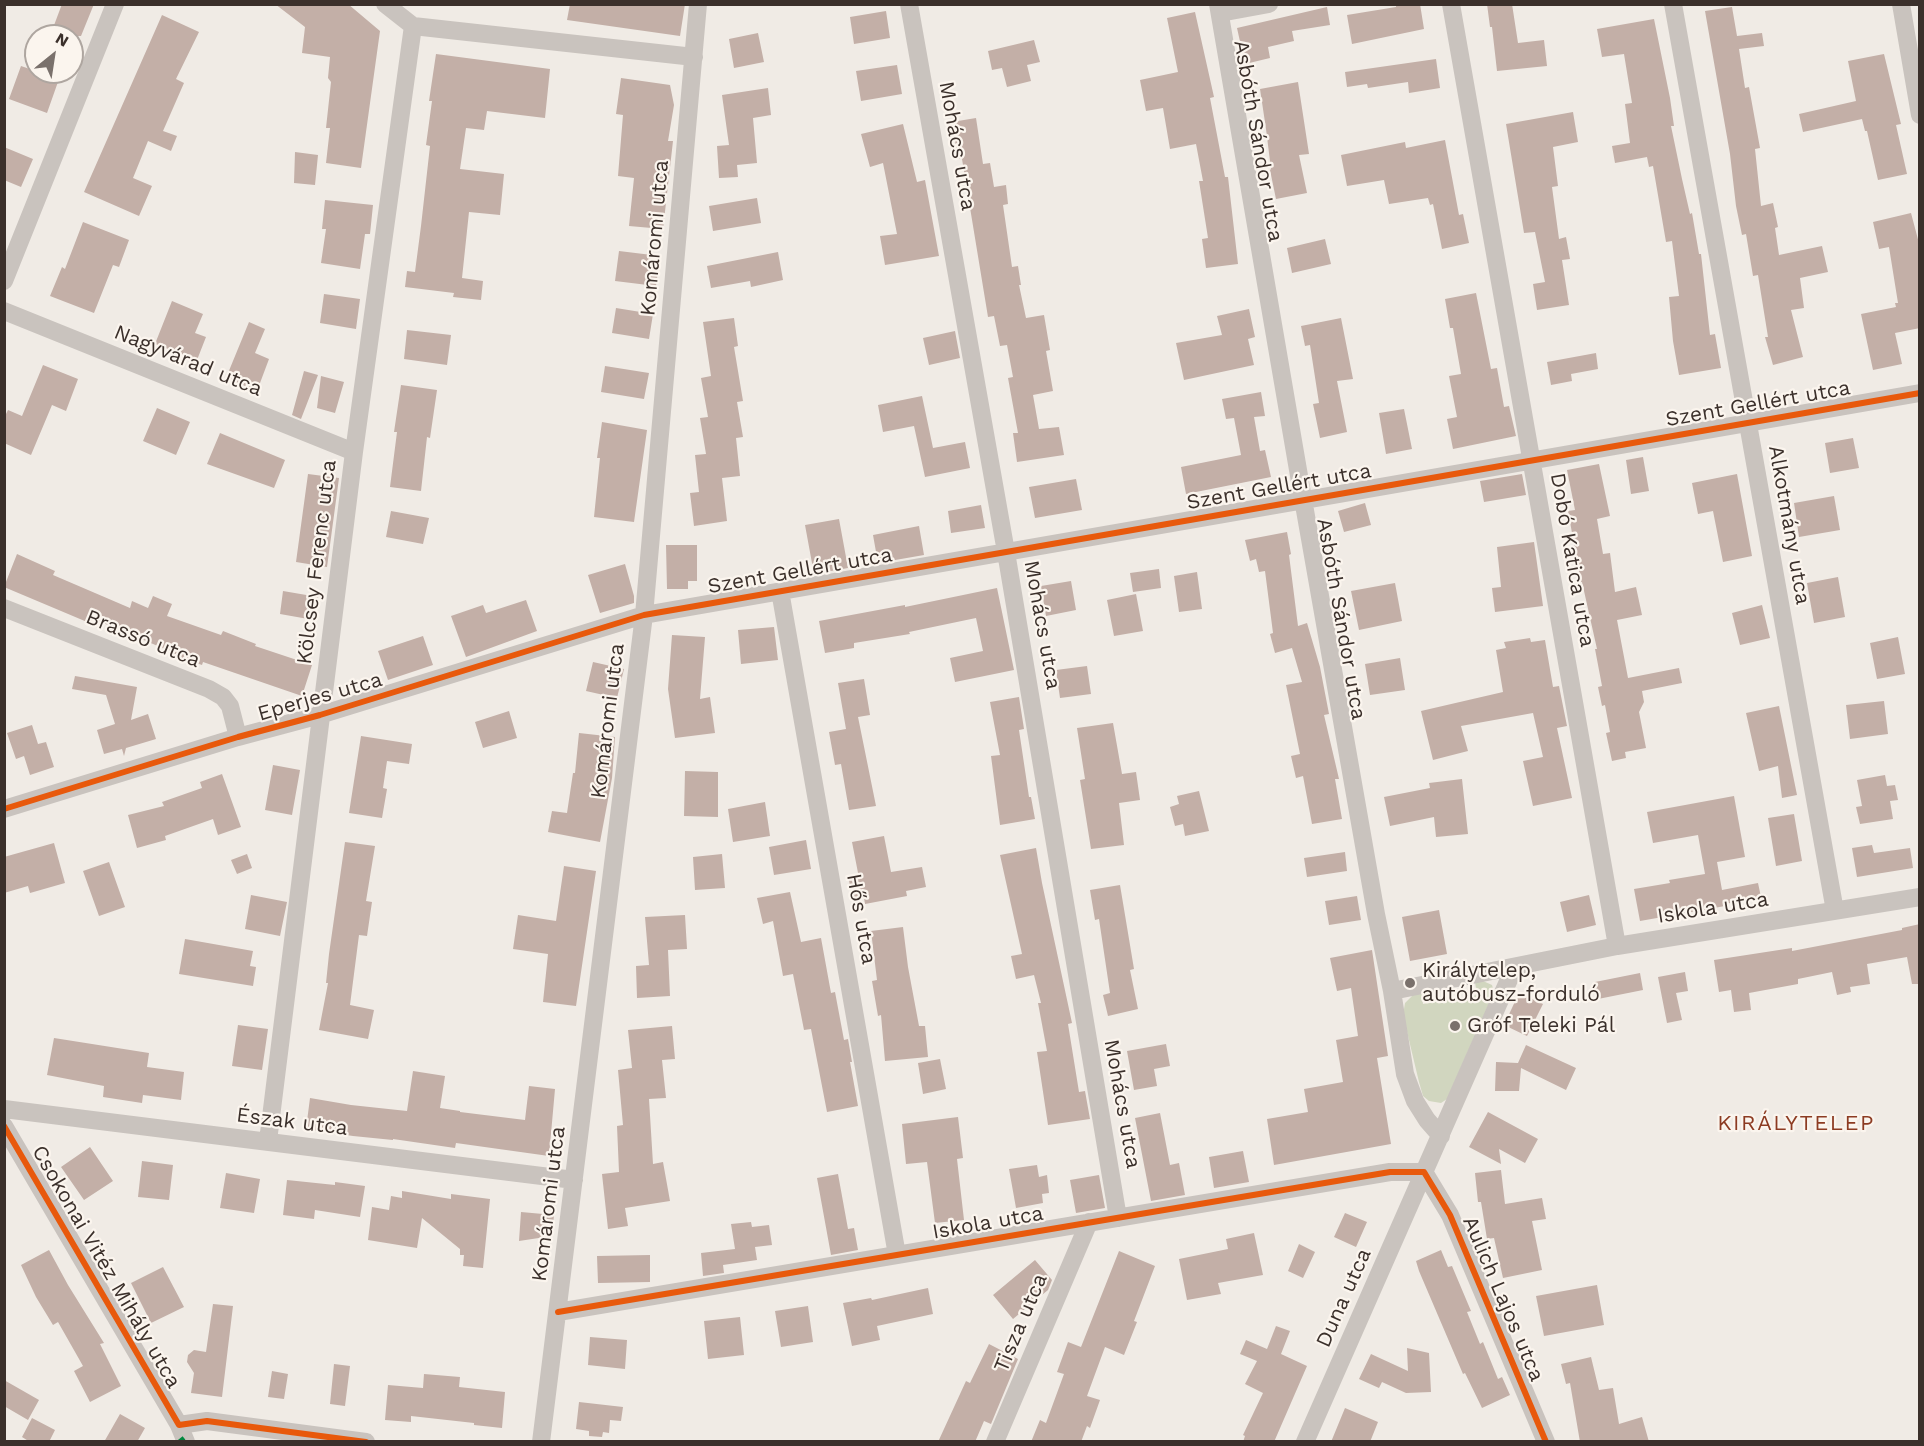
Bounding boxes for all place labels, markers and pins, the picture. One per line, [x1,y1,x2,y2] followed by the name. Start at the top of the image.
[1422,958,1600,1008] place label: Királytelep, autóbusz-forduló
[1403,976,1417,990] marker: Királytelep, autóbusz-forduló
[1467,1013,1615,1039] place label: Gróf Teleki Pál
[1448,1019,1462,1033] marker: Gróf Teleki Pál

